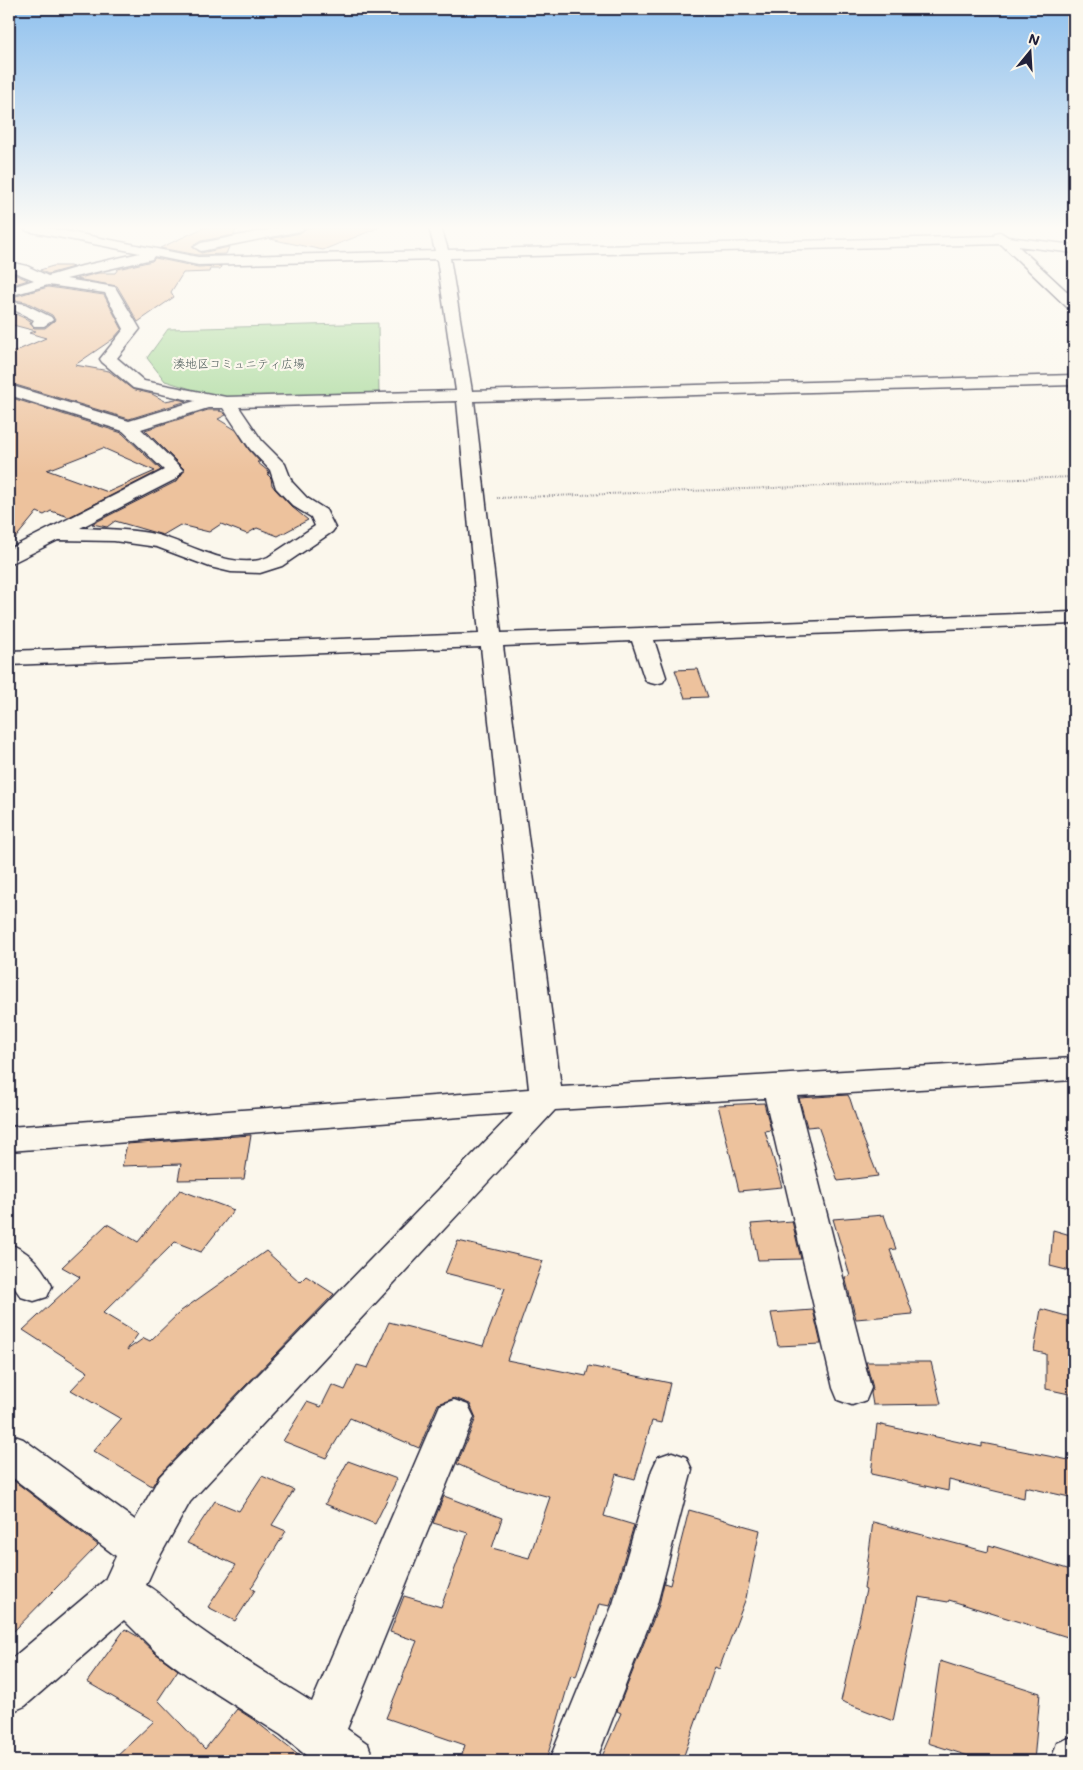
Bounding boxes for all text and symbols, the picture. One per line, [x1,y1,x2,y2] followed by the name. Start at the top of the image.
[1006,28,1056,78] north arrow
[1026,28,1042,50] text: N
[173,355,305,371] park label: 湊地区コミュニティ広場

